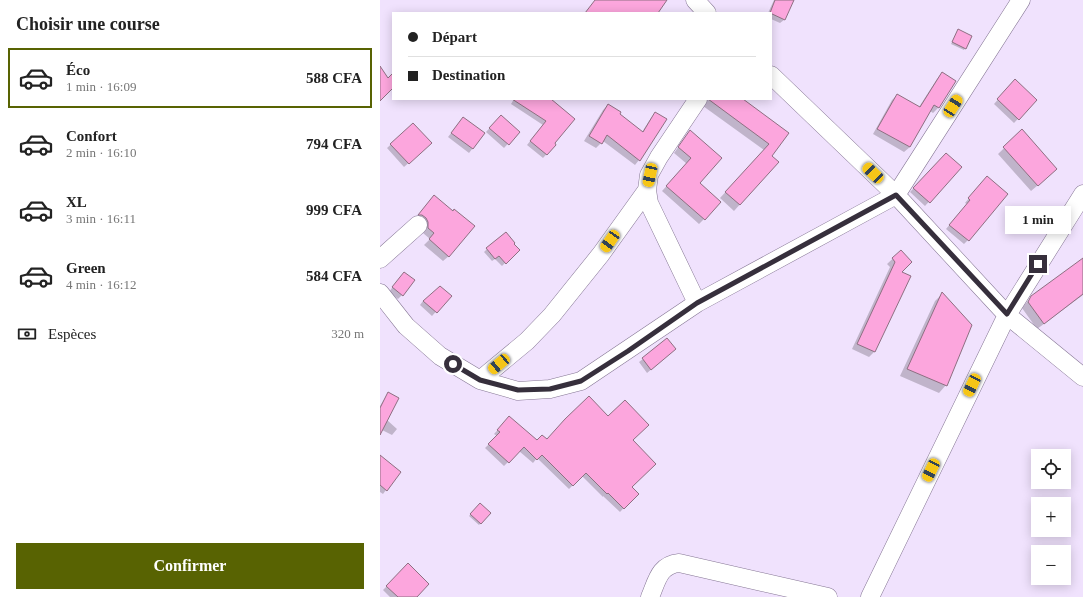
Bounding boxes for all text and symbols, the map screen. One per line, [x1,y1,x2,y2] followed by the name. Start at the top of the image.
[16,14,160,34] text: Choisir une course
[432,29,477,45] text: Départ
[18,60,54,96] icon: car
[66,62,90,78] text: Éco
[432,67,505,83] text: Destination
[306,70,362,86] text: 588 CFA
[66,79,136,94] text: 1 min · 16:09
[941,93,965,119] car
[18,126,54,162] icon: car
[66,128,117,144] text: Confort
[306,136,362,152] text: 794 CFA
[66,145,136,160] text: 2 min · 16:10
[860,160,886,186] car
[642,162,658,188] car
[18,192,54,228] icon: car
[66,194,87,210] text: XL
[306,202,362,218] text: 999 CFA
[1005,206,1071,234] callout: 1 min
[66,211,136,226] text: 3 min · 16:11
[1022,212,1054,227] text: 1 min
[598,228,622,254] car
[1029,255,1047,273] route end
[18,258,54,294] icon: car
[66,260,106,276] text: Green
[306,268,362,284] text: 584 CFA
[66,277,136,292] text: 4 min · 16:12
[16,323,38,345] icon: cash
[48,326,96,342] text: Espèces
[331,326,364,341] text: 320 m
[486,352,512,376] car
[444,355,462,373] route start
[961,372,983,398] car
[1031,449,1071,585] map controls
[1031,449,1071,489] button: locate
[920,457,942,483] car
[1031,497,1071,537] button: +
[16,543,364,589] button: Confirmer
[1031,545,1071,585] button: −

